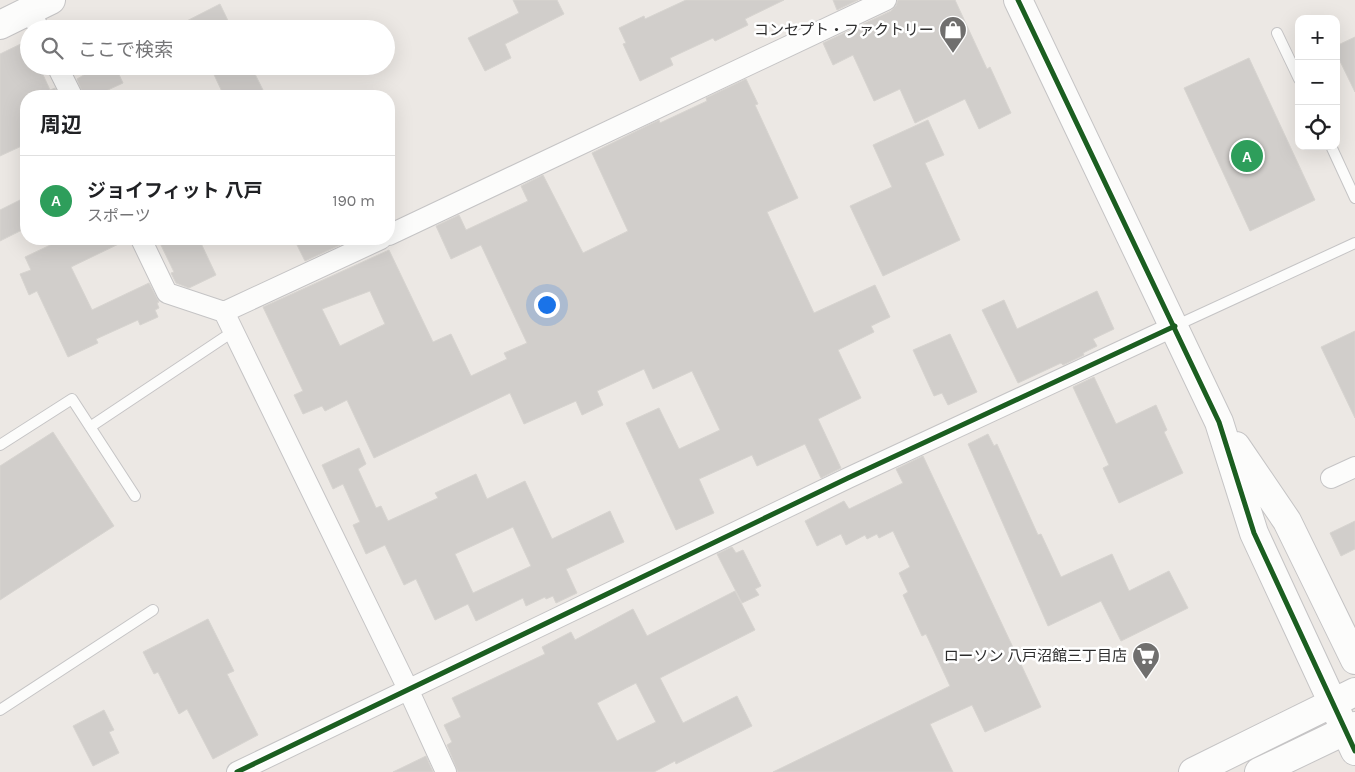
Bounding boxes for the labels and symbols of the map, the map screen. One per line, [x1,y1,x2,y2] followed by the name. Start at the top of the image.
[938,15,968,54] shop icon: コンセプト・ファクトリー
[754,21,934,39] place label: コンセプト・ファクトリー
[1231,137,1263,175] pin: A
[534,292,560,318] your location
[1131,641,1161,680] supermarket icon: ローソン 八戸沼館三丁目店
[943,647,1127,665] place label: ローソン 八戸沼館三丁目店

